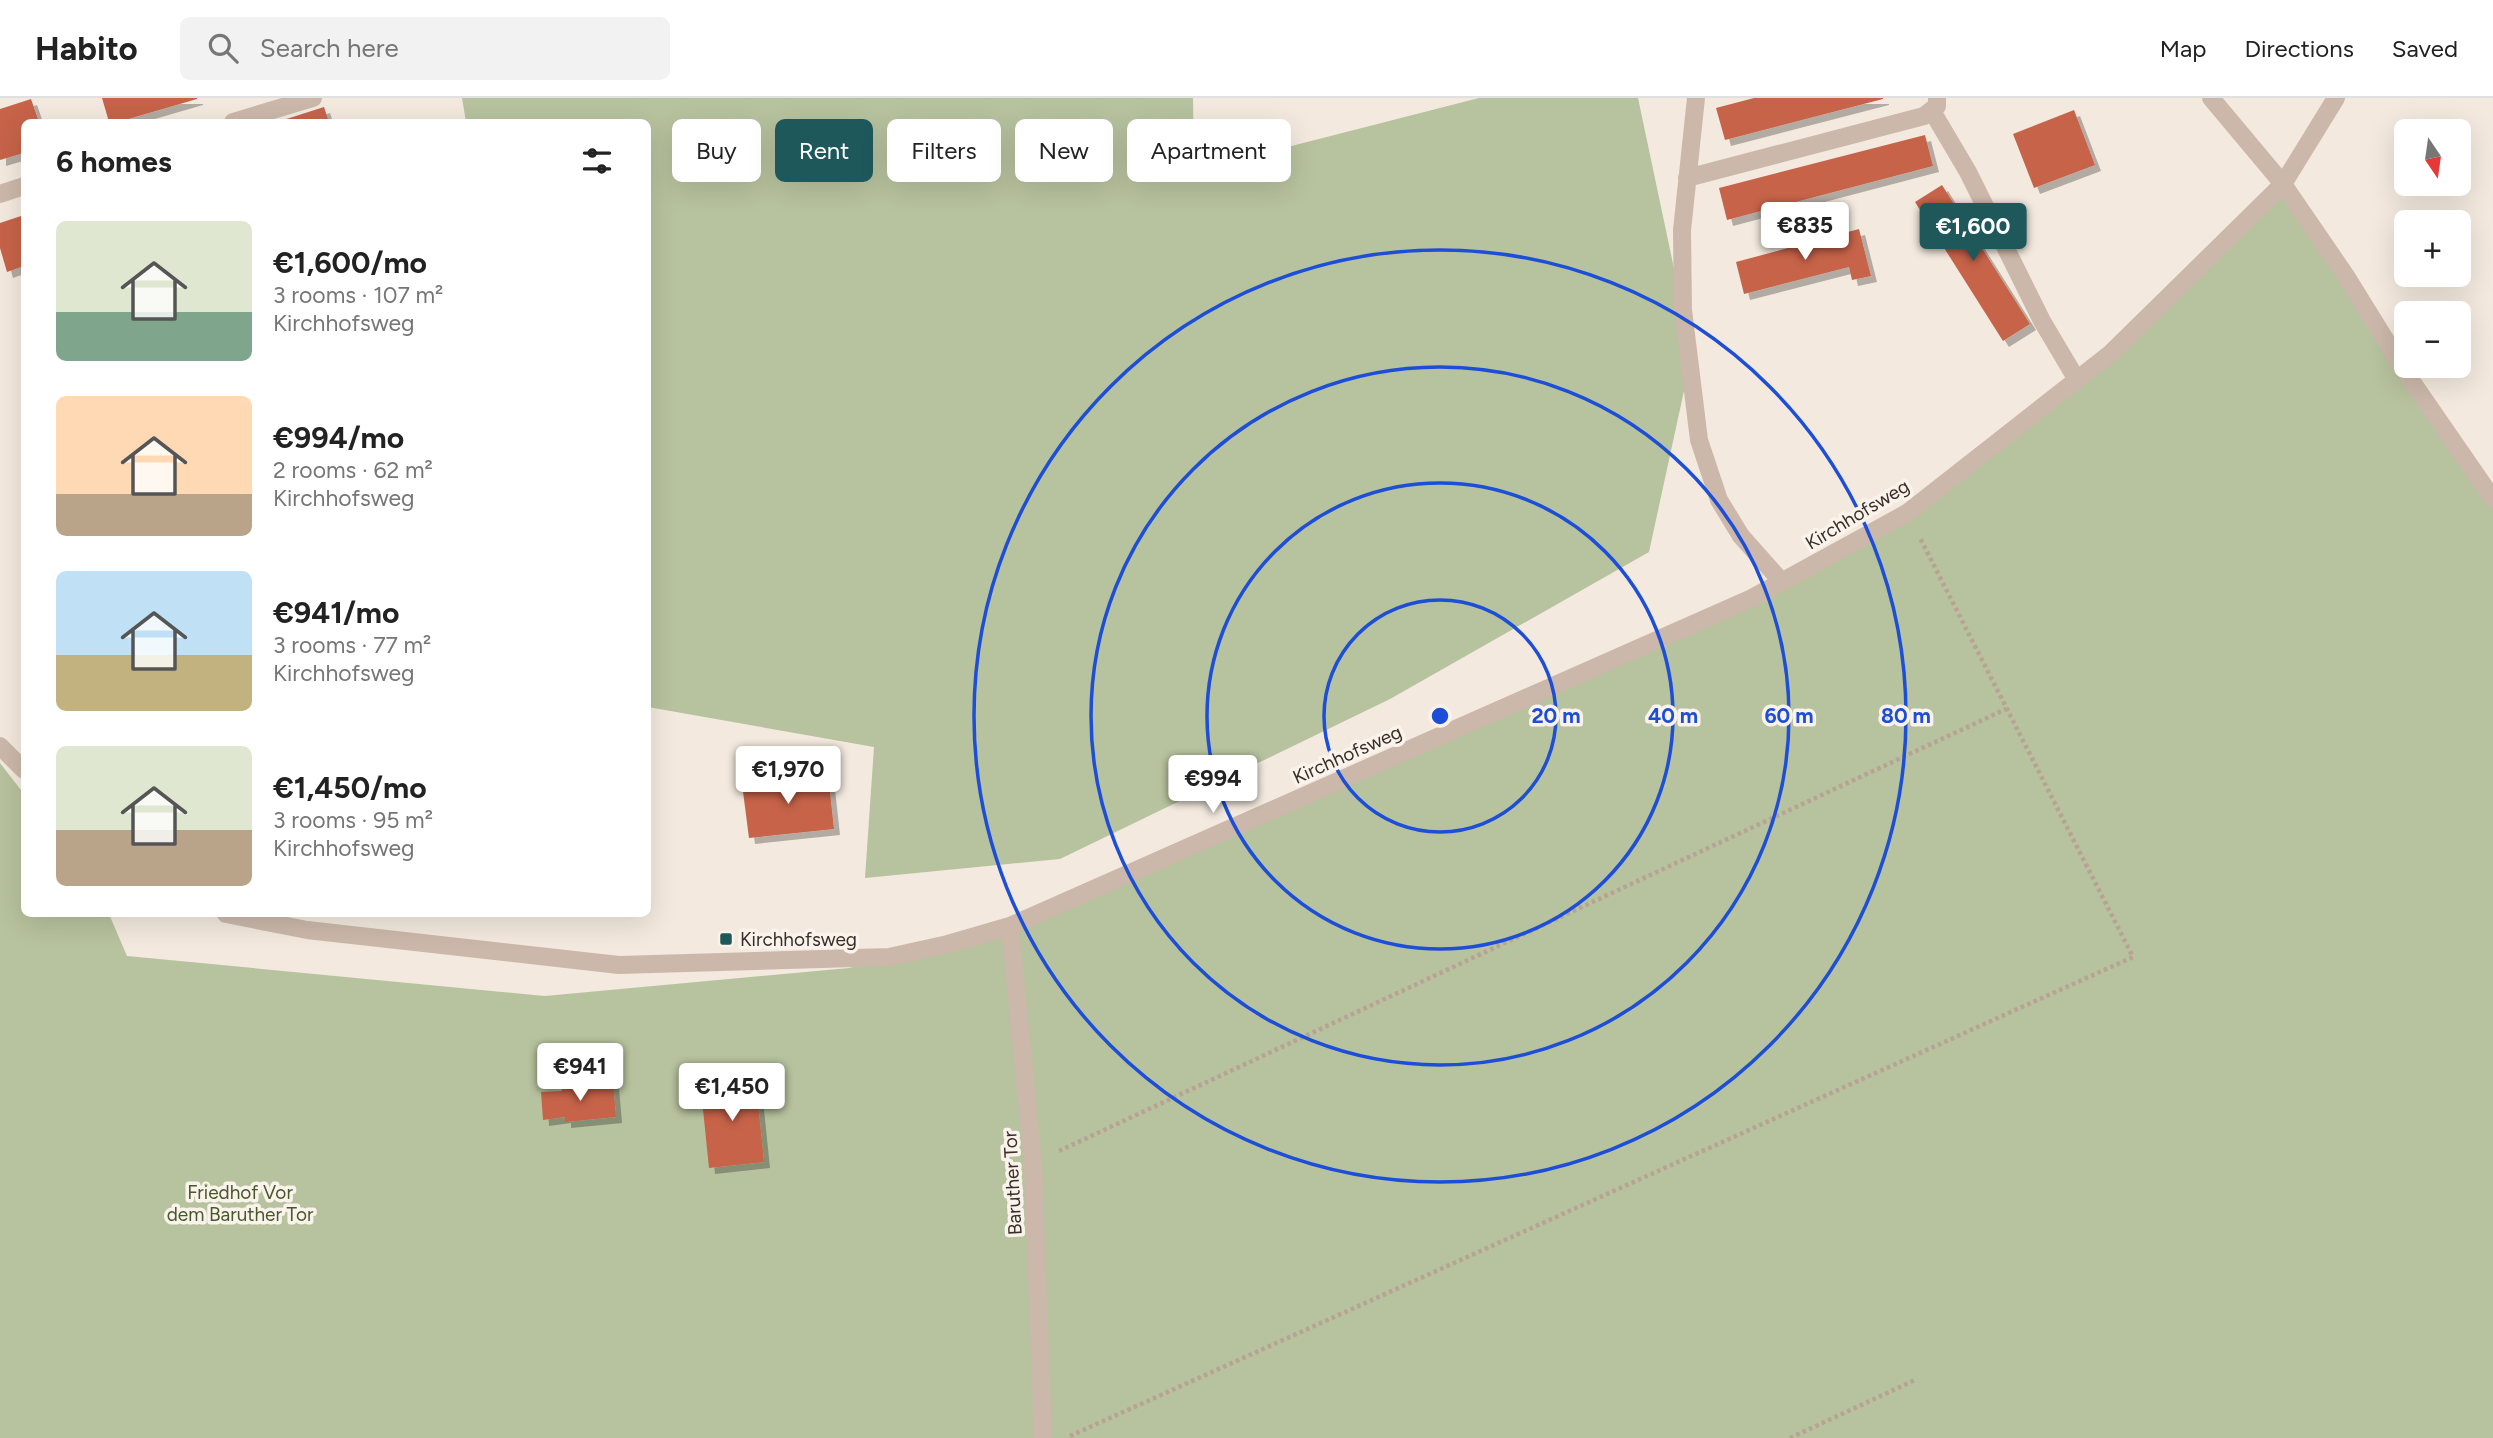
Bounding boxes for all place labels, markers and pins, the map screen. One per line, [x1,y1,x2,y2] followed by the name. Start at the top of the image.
[1764,202,1846,262] pin: €835
[1916,204,2030,263] pin: €1,600
[1428,704,1452,728] centre of rings
[731,746,845,806] pin: €1,970
[1172,756,1254,815] pin: €994
[740,928,857,951] place label: Kirchhofsweg
[718,931,734,947] marker: Kirchhofsweg
[539,1044,621,1103] pin: €941
[675,1063,789,1123] pin: €1,450

